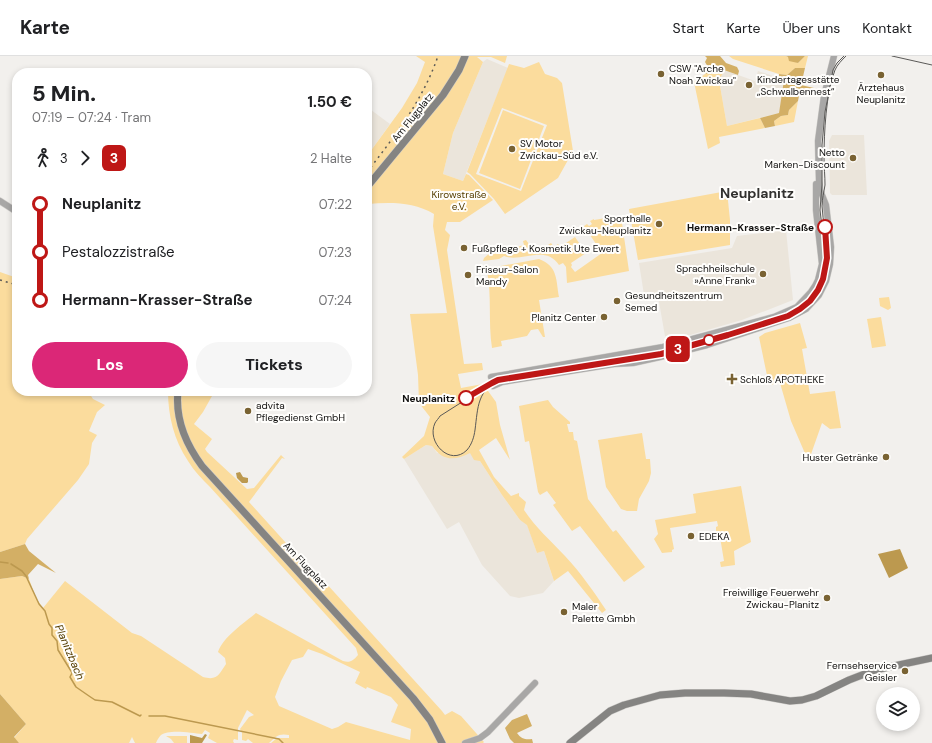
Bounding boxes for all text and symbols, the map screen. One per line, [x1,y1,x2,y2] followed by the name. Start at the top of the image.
[20,15,70,40] text: Karte
[673,19,704,37] text: Start
[726,19,760,37] text: Karte
[782,19,840,37] text: Über uns
[862,19,912,37] text: Kontakt
[669,62,736,87] place label: CSW "Arche Noah Zwickau"
[656,69,666,79] marker: CSW "Arche Noah Zwickau"
[876,70,886,80] marker: Ärztehaus Neuplanitz
[757,73,840,98] place label: Kindertagesstätte „Schwalbennest“
[32,79,96,108] text: 5 Min.
[744,80,754,90] marker: Kindertagesstätte „Schwalbennest“
[857,81,906,106] place label: Ärztehaus Neuplanitz
[389,90,436,144] street label: Am Flugplatz
[307,92,352,112] text: 1.50 €
[32,109,151,126] text: 07:19 – 07:24 · Tram
[520,137,598,162] place label: SV Motor Zwickau-Süd e.V.
[507,144,517,154] marker: SV Motor Zwickau-Süd e.V.
[765,146,845,171] place label: Netto Marken-Discount
[32,147,54,169] icon: walk
[74,147,96,169] icon: forward
[110,149,118,167] text: 3
[60,150,68,167] text: 3
[310,150,352,167] text: 2 Halte
[848,153,858,163] marker: Netto Marken-Discount
[720,184,794,202] district label: Neuplanitz
[431,188,487,213] park label: Kirowstraße e.V.
[62,194,141,214] text: Neuplanitz
[319,196,352,213] text: 07:22
[559,212,651,237] place label: Sporthalle Zwickau-Neuplanitz
[654,219,664,229] marker: Sporthalle Zwickau-Neuplanitz
[817,219,833,235] marker: Hermann-Krasser-Straße
[687,221,814,234] place label: Hermann-Krasser-Straße
[62,242,175,262] text: Pestalozzistraße
[472,242,619,255] place label: Fußpflege + Kosmetik Ute Ewert
[459,243,469,253] marker: Fußpflege + Kosmetik Ute Ewert
[319,244,352,261] text: 07:23
[676,262,755,287] place label: Sprachheilschule »Anne Frank«
[476,263,538,288] place label: Friseur-Salon Mandy
[758,269,768,279] marker: Sprachheilschule »Anne Frank«
[463,270,473,280] marker: Friseur-Salon Mandy
[625,289,722,314] place label: Gesundheitszentrum Semed
[62,290,253,310] text: Hermann-Krasser-Straße
[319,292,352,309] text: 07:24
[612,296,622,306] marker: Gesundheitszentrum Semed
[531,311,596,324] place label: Planitz Center
[599,312,609,322] marker: Planitz Center
[703,334,715,346] unlabelled marker
[665,336,691,362] line badge: 3
[674,340,682,358] text: 3
[32,342,188,388] button: Los
[196,342,352,388] button: Tickets
[740,373,824,386] place label: Schloß APOTHEKE
[727,374,737,384] marker: Schloß APOTHEKE
[458,390,474,406] marker: Neuplanitz
[402,392,455,405] place label: Neuplanitz
[256,399,345,424] place label: advita Pflegedienst GmbH
[243,406,253,416] marker: advita Pflegedienst GmbH
[803,451,878,464] place label: Huster Getränke
[881,452,891,462] marker: Huster Getränke
[699,530,730,543] place label: EDEKA
[686,531,696,541] marker: EDEKA
[281,539,331,592] street label: Am Flugplatz
[723,586,819,611] place label: Freiwillige Feuerwehr Zwickau-Planitz
[822,593,832,603] marker: Freiwillige Feuerwehr Zwickau-Planitz
[572,600,636,625] place label: Maler Palette Gmbh
[559,607,569,617] marker: Maler Palette Gmbh
[52,622,88,682] water label: Planitzbach
[827,659,897,684] place label: Fernsehservice Geisler
[900,666,910,676] marker: Fernsehservice Geisler
[876,687,920,731] map controls
[876,687,920,731] button: layers

